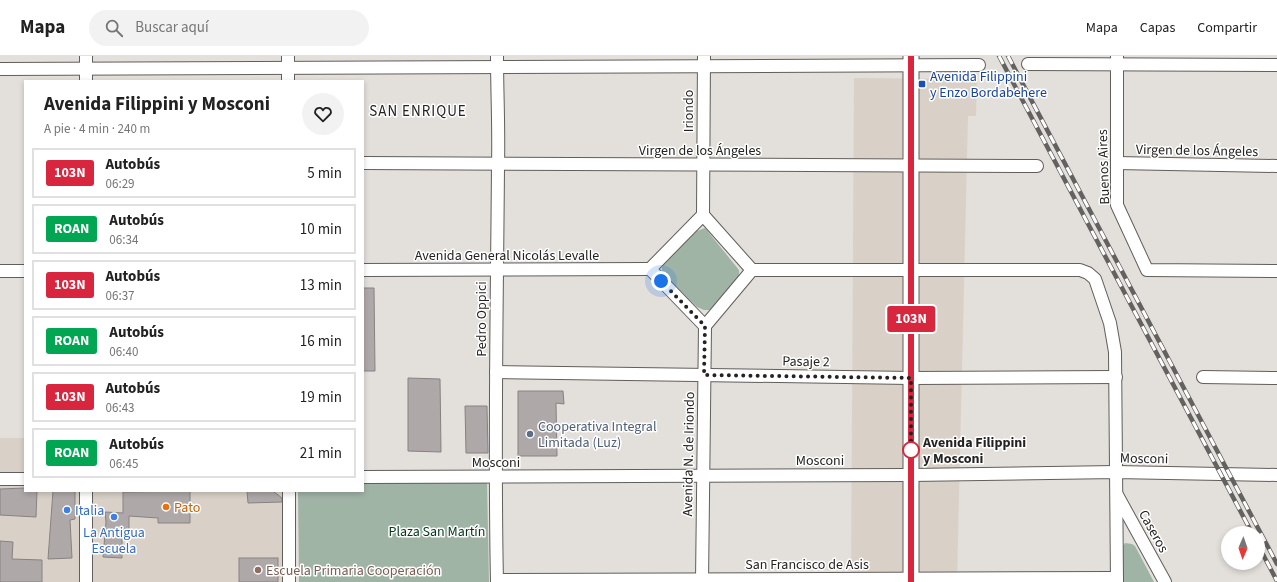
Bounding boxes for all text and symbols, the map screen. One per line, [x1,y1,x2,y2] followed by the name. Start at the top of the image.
[89,10,369,46] search box
[20,14,65,41] text: Mapa
[103,17,125,39] icon: search
[135,17,209,38] text: Buscar aquí
[1086,18,1118,38] text: Mapa
[1140,18,1175,38] text: Capas
[1197,18,1257,38] text: Compartir
[930,67,1047,103] place label: Avenida Filippini y Enzo Bordabehere
[917,79,927,89] marker: Avenida Filippini y Enzo Bordabehere
[679,90,699,132] street label: Iriondo
[44,91,270,118] text: Avenida Filippini y Mosconi
[302,93,344,135] button: heart
[369,101,467,122] district label: SAN ENRIQUE
[44,120,150,138] text: A pie · 4 min · 240 m
[1093,129,1115,205] street label: Buenos Aires
[1136,140,1258,162] street label: Virgen de los Ángeles
[639,141,761,161] street label: Virgen de los Ángeles
[106,154,160,175] text: Autobús
[54,163,86,183] text: 103N
[307,163,342,184] text: 5 min
[106,175,135,193] text: 06:29
[109,210,164,231] text: Autobús
[54,219,89,239] text: ROAN
[300,219,342,240] text: 10 min
[109,231,138,249] text: 06:34
[415,246,599,266] street label: Avenida General Nicolás Levalle
[106,266,160,287] text: Autobús
[651,271,671,291] your location
[54,275,86,295] text: 103N
[300,275,342,296] text: 13 min
[472,281,492,357] street label: Pedro Oppici
[106,287,135,305] text: 06:37
[883,306,939,332] line badge: 103N
[895,309,927,329] text: 103N
[109,322,164,343] text: Autobús
[54,331,89,351] text: ROAN
[300,331,342,352] text: 16 min
[109,343,138,361] text: 06:40
[782,352,830,372] street label: Pasaje 2
[106,378,160,399] text: Autobús
[54,387,86,407] text: 103N
[300,387,342,408] text: 19 min
[678,391,700,517] street label: Avenida N. de Iriondo
[106,399,135,417] text: 06:43
[538,417,657,453] place label: Cooperativa Integral Limitada (Luz)
[525,429,535,439] marker: Cooperativa Integral Limitada (Luz)
[922,433,1026,469] place label: Avenida Filippini y Mosconi
[109,434,164,455] text: Autobús
[902,441,920,459] marker: Avenida Filippini y Mosconi
[54,443,89,463] text: ROAN
[300,443,342,464] text: 21 min
[1120,449,1168,469] street label: Mosconi
[796,451,844,471] street label: Mosconi
[472,453,520,473] street label: Mosconi
[109,455,138,473] text: 06:45
[174,498,200,518] place label: Pato
[75,501,104,521] place label: Italia
[161,502,171,512] marker: Pato
[62,505,72,515] marker: Italia
[1133,507,1173,557] street label: Caseros
[109,512,119,522] marker: La Antigua Escuela
[389,522,485,542] park label: Plaza San Martín
[83,523,145,559] place label: La Antigua Escuela
[1221,526,1265,570] north arrow
[1221,526,1265,570] map controls
[745,555,869,575] street label: San Francisco de Asis
[266,561,441,581] place label: Escuela Primaria Cooperación
[253,565,263,575] marker: Escuela Primaria Cooperación

